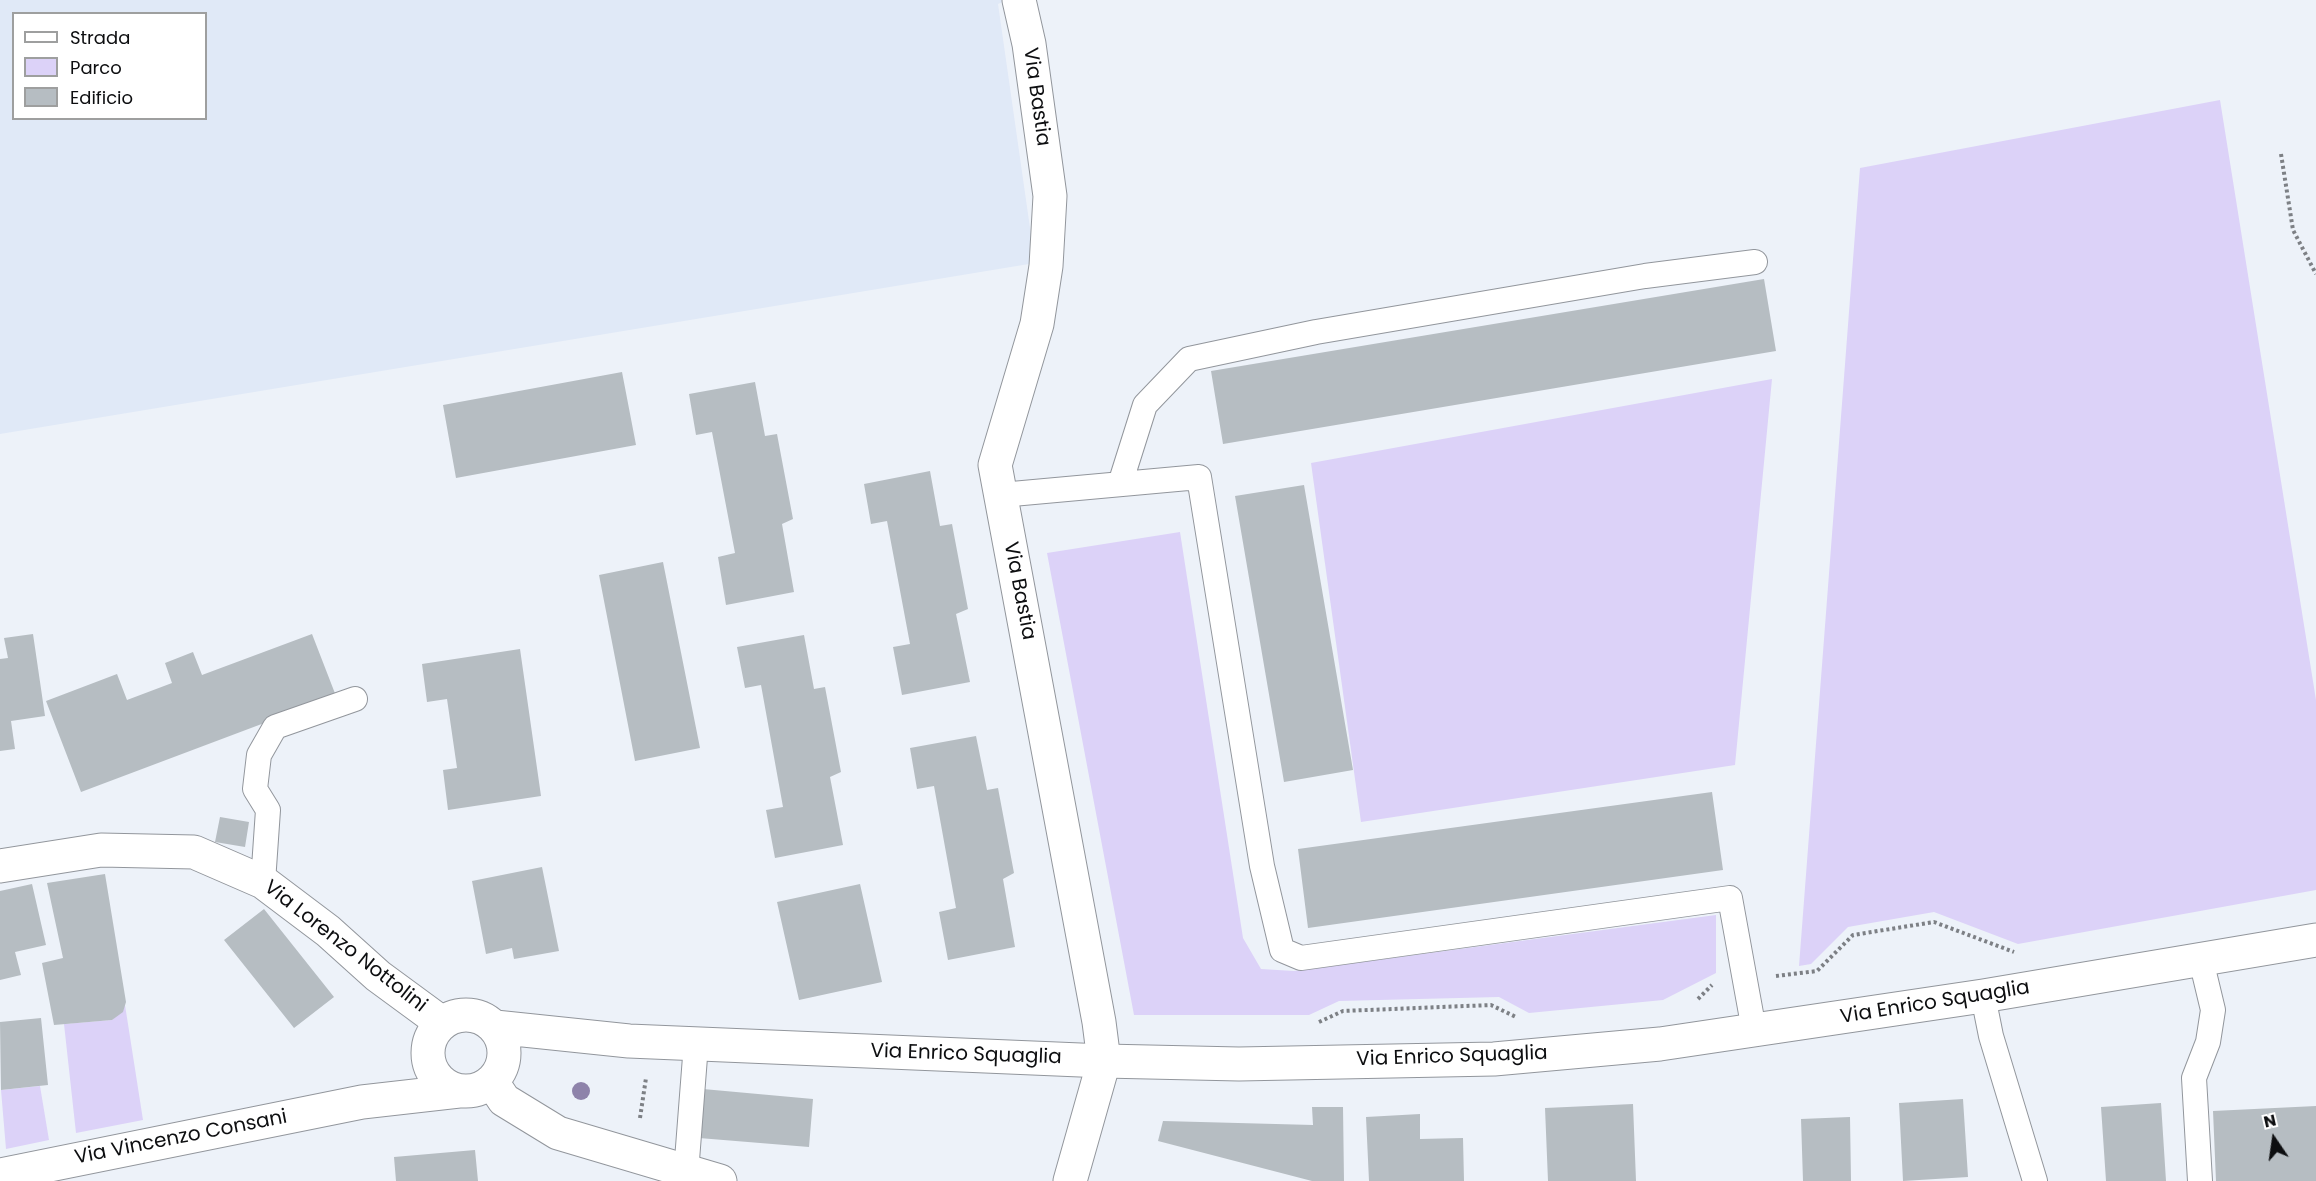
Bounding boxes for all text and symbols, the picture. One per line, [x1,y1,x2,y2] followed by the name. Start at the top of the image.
[12,12,207,120] legend
[70,25,130,50] text: Strada
[1017,46,1055,148] street label: Via Bastia
[70,55,122,80] text: Parco
[70,85,133,110] text: Edificio
[998,540,1040,642] street label: Via Bastia
[259,876,431,1018] street label: Via Lorenzo Nottolini
[1839,976,2031,1030] street label: Via Enrico Squaglia
[870,1040,1062,1070] street label: Via Enrico Squaglia
[1356,1042,1548,1072] street label: Via Enrico Squaglia
[73,1106,289,1170] street label: Via Vincenzo Consani
[2261,1108,2278,1134] text: N
[2244,1109,2304,1169] north arrow

